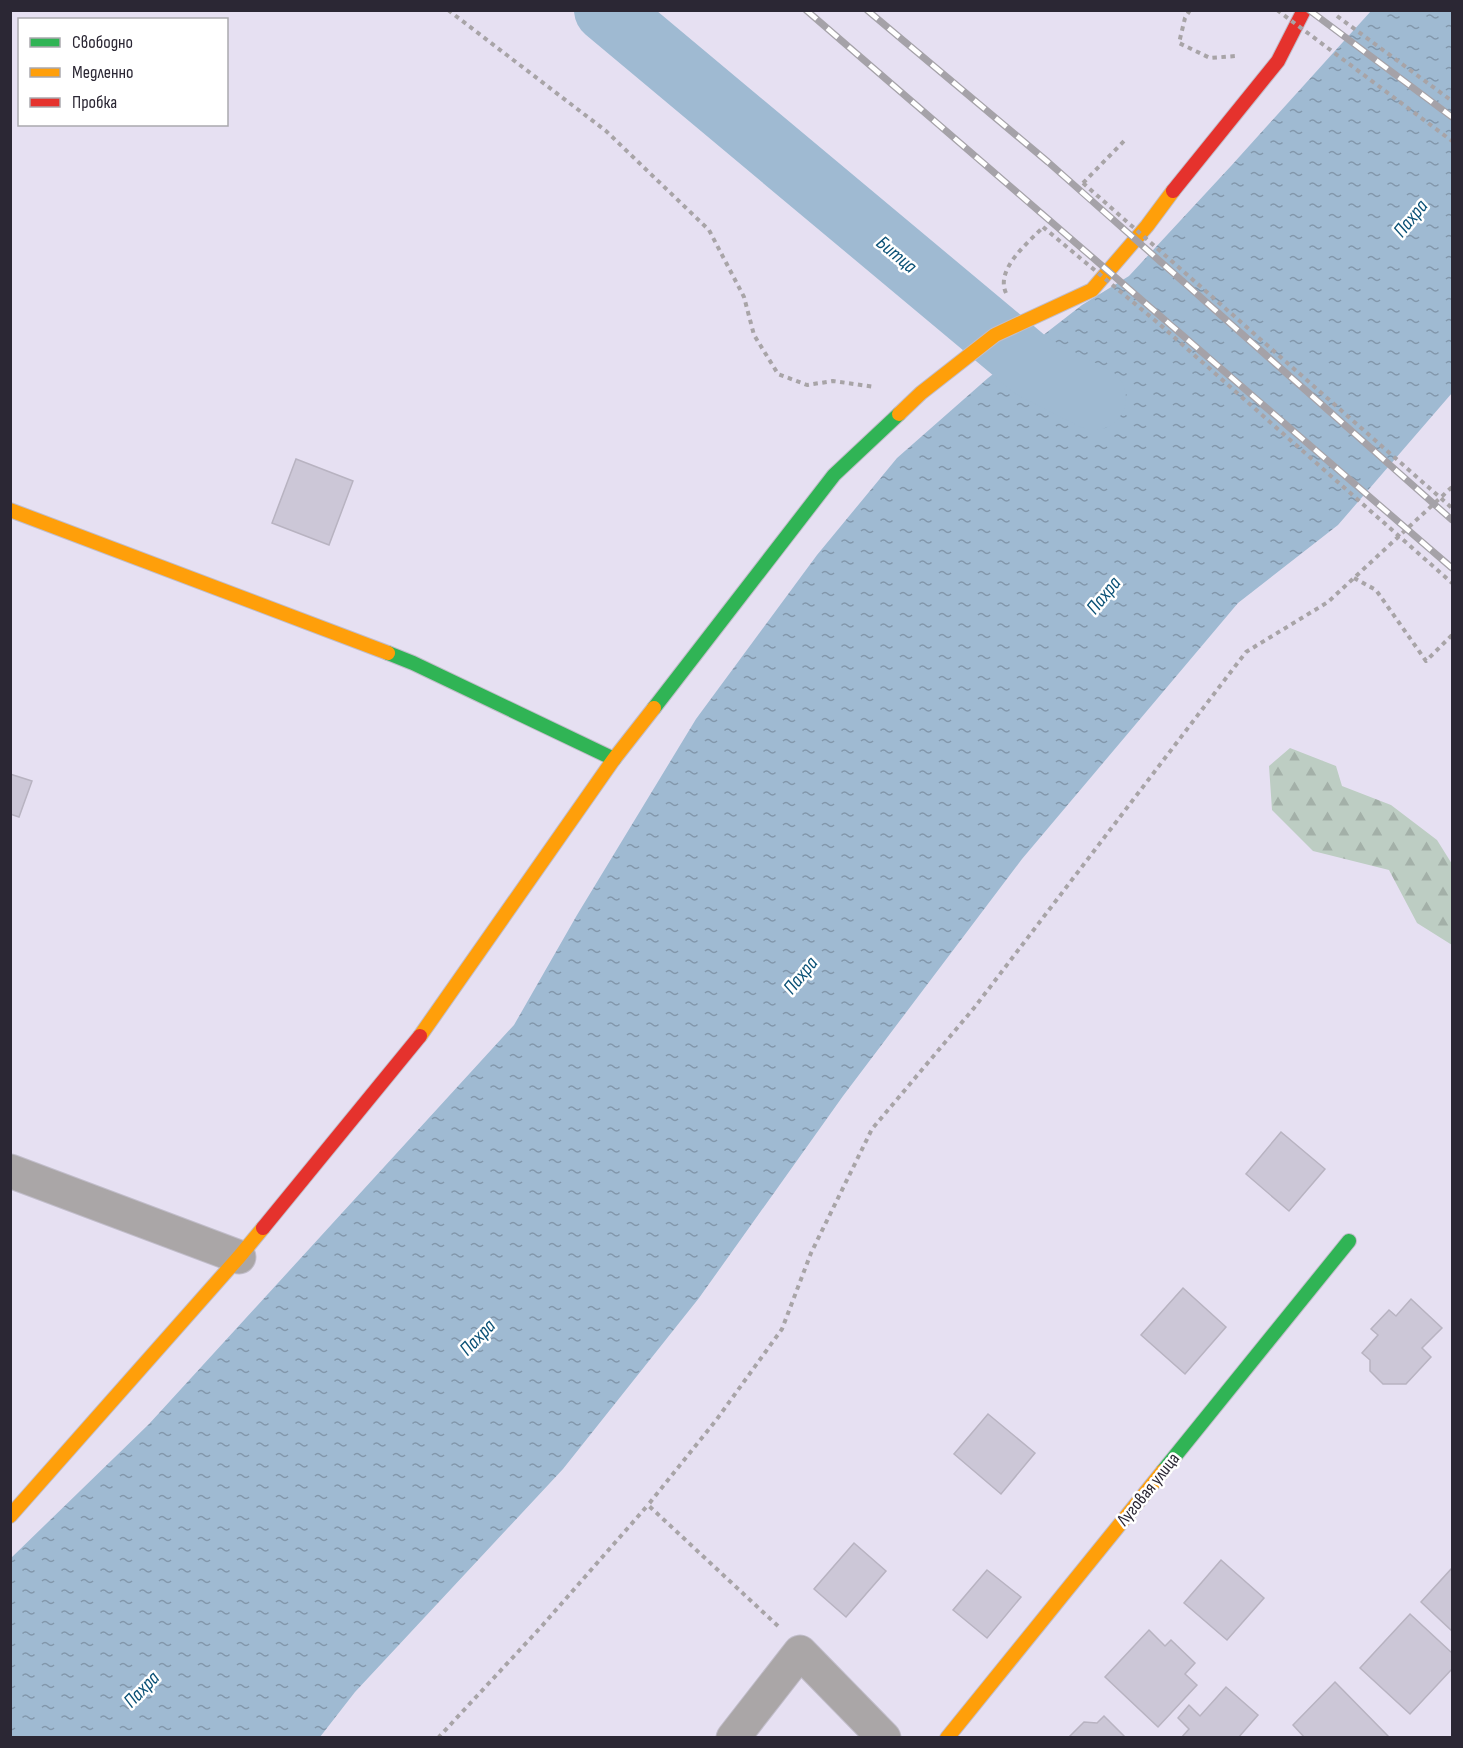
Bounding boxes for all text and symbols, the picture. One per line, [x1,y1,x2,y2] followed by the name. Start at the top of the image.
[18,18,228,126] legend
[72,32,133,53] text: Свободно
[72,62,134,83] text: Медленно
[72,92,117,113] text: Пробка
[1388,195,1433,242] water label: Пахра
[871,231,922,279] water label: Битца
[1081,572,1126,619] water label: Пахра
[778,952,823,999] water label: Пахра
[455,1314,501,1361] water label: Пахра
[1112,1449,1184,1531] street label: Луговая улица
[119,1666,165,1713] water label: Пахра

